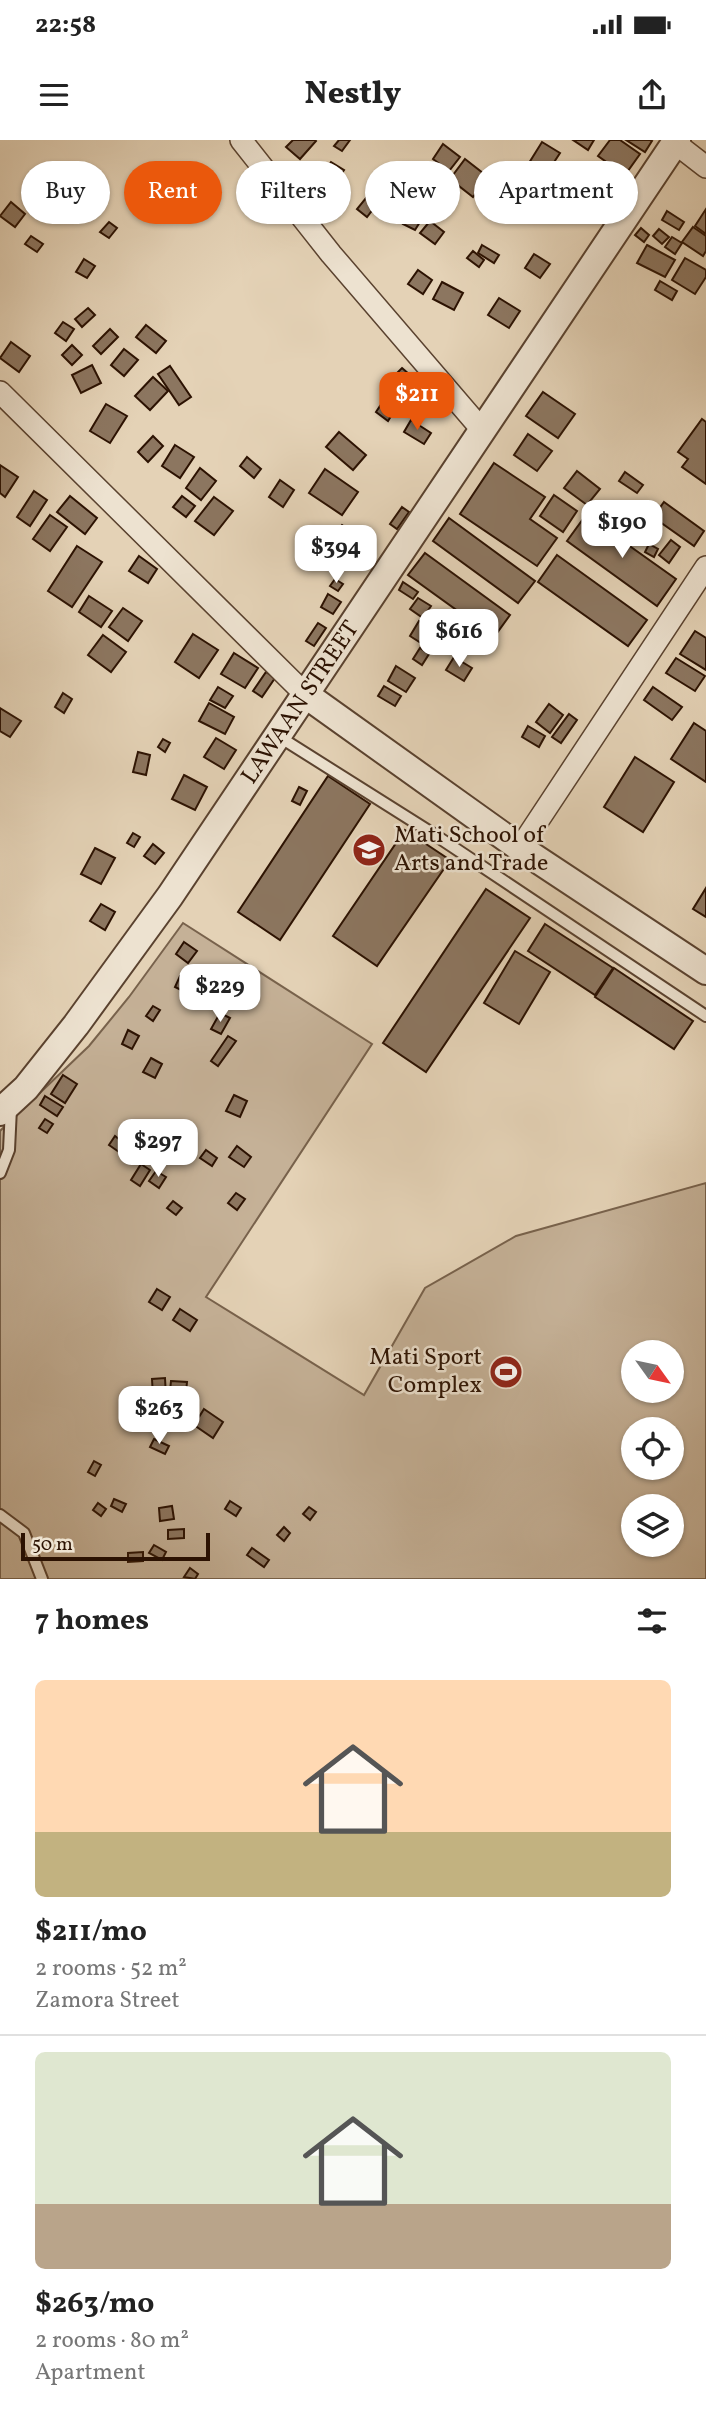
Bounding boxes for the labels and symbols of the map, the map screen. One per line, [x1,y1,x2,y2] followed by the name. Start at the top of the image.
[376,372,458,432] pin: $211
[581,500,663,560] pin: $190
[295,526,377,585] pin: $394
[418,610,500,669] pin: $616
[234,615,368,791] street label: LAWAAN STREET
[394,819,548,881] place label: Mati School of Arts and Trade
[350,831,388,869] school or university icon: Mati School of Arts and Trade
[179,964,261,1024] pin: $229
[117,1119,199,1179] pin: $297
[621,1340,684,1404] north arrow
[369,1341,482,1403] place label: Mati Sport Complex
[487,1353,525,1391] sports icon: Mati Sport Complex
[118,1386,200,1446] pin: $263
[21,1530,210,1562] scale bar

